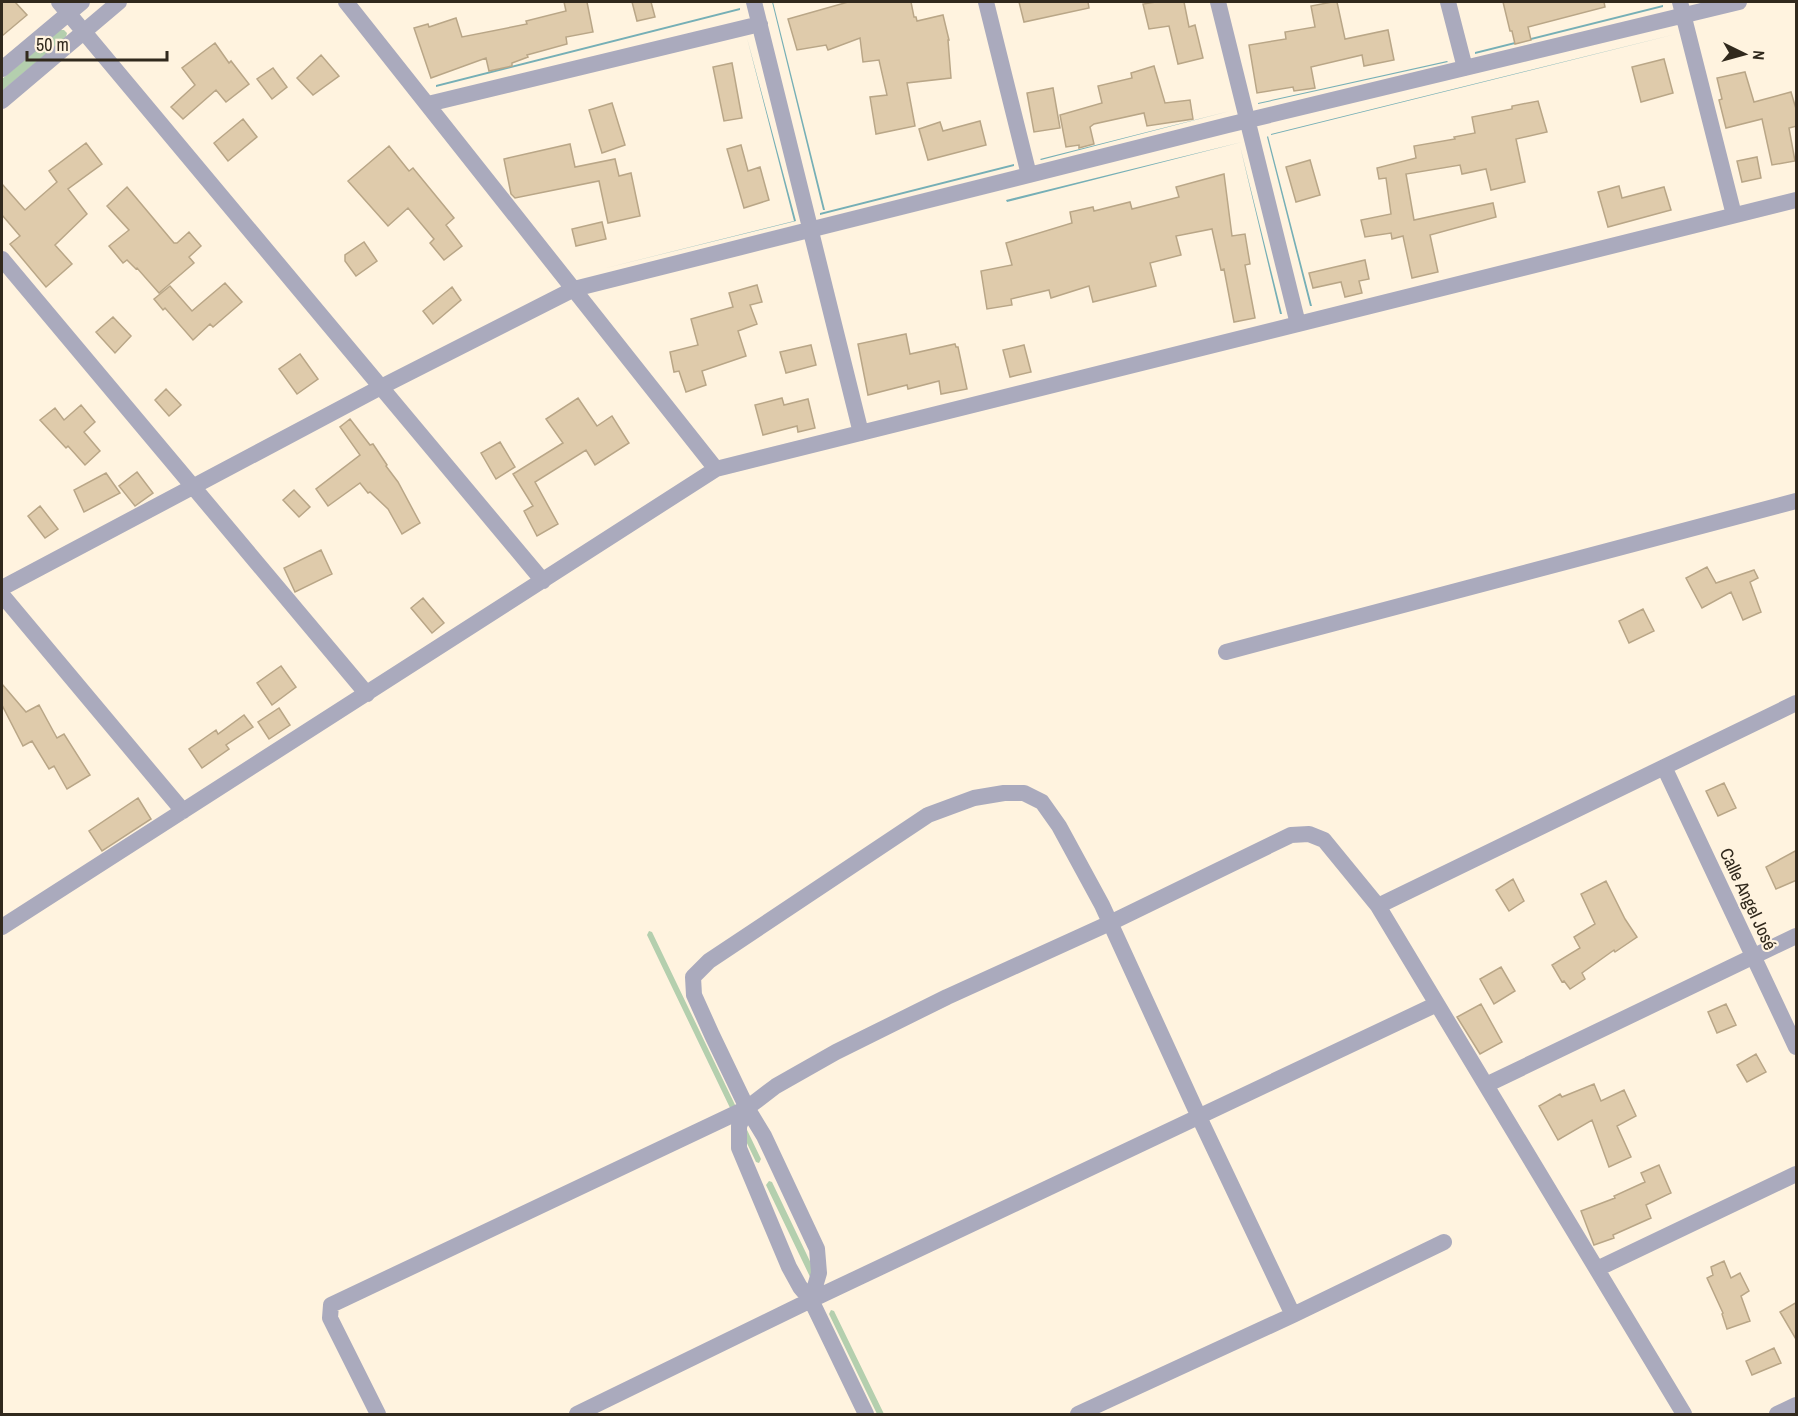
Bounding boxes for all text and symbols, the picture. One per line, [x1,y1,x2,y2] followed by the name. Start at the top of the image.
[27,24,166,62] scale bar
[1714,24,1774,84] north arrow
[36,32,69,57] text: 50 m
[1748,50,1770,61] text: N
[1714,844,1783,954] street label: Calle Angel José

